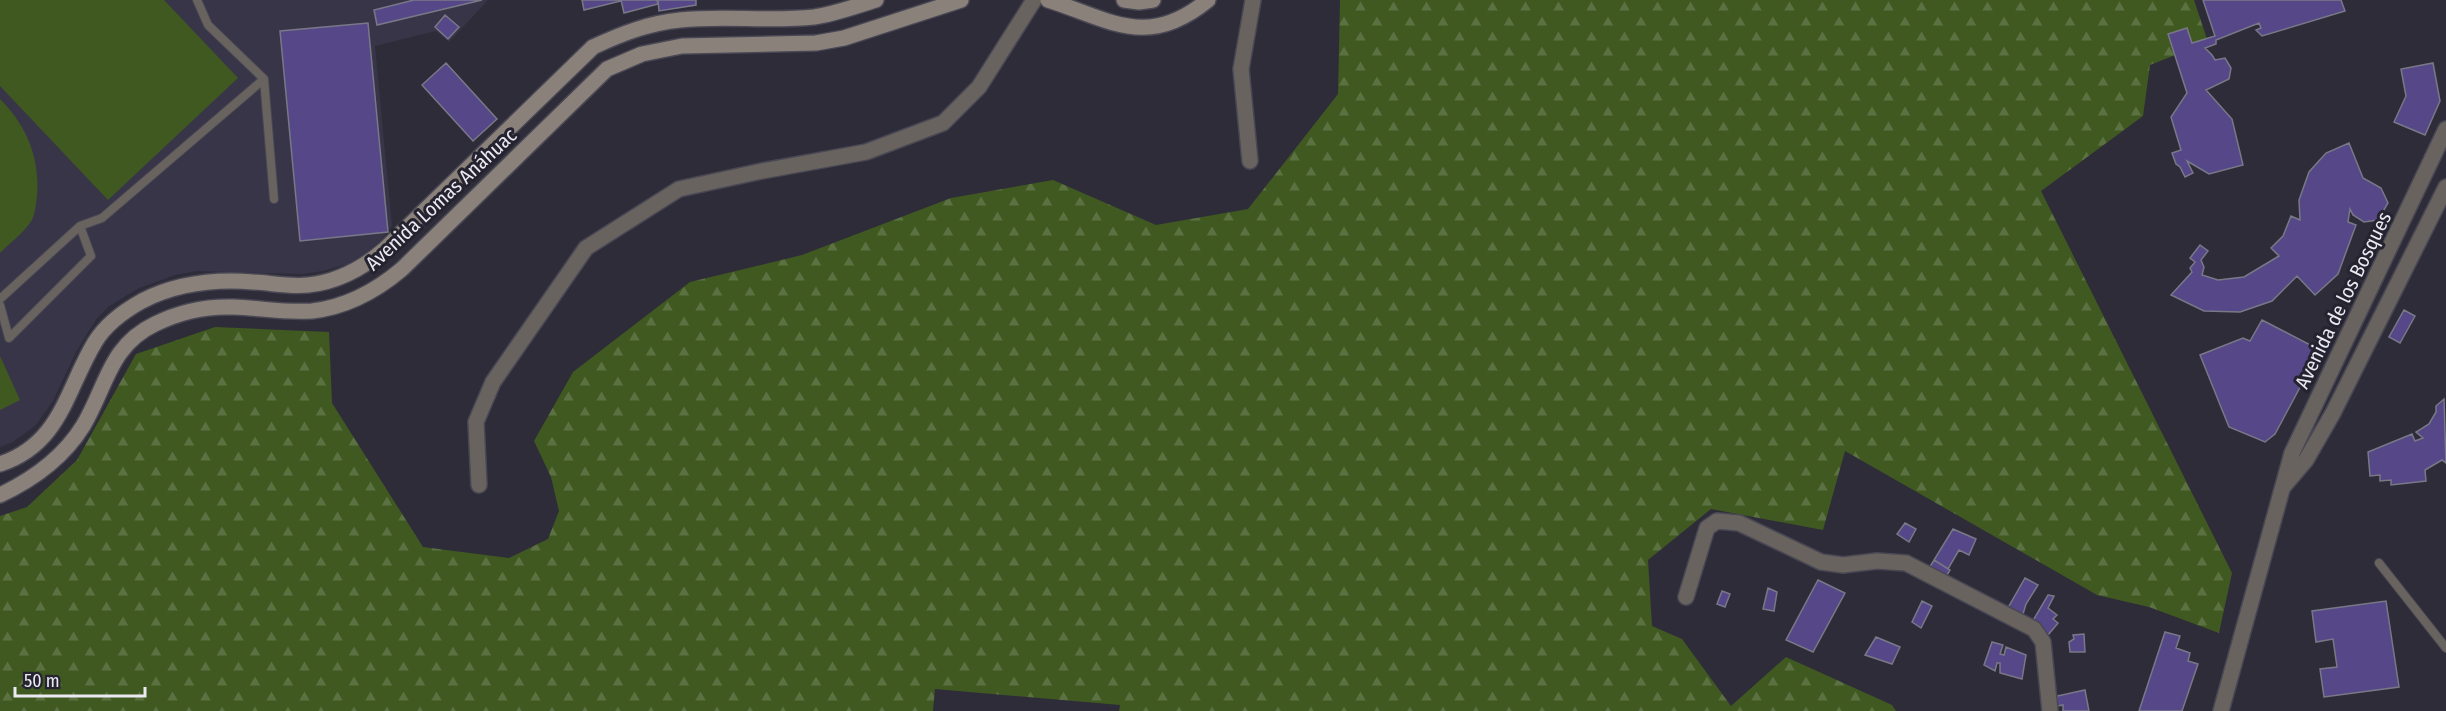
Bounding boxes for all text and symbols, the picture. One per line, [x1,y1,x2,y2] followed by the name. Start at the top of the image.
[361,123,522,275] street label: Avenida Lomas Anáhuac
[2290,208,2396,392] street label: Avenida de los Bosques
[15,660,146,698] scale bar
[24,670,60,692] text: 50 m

